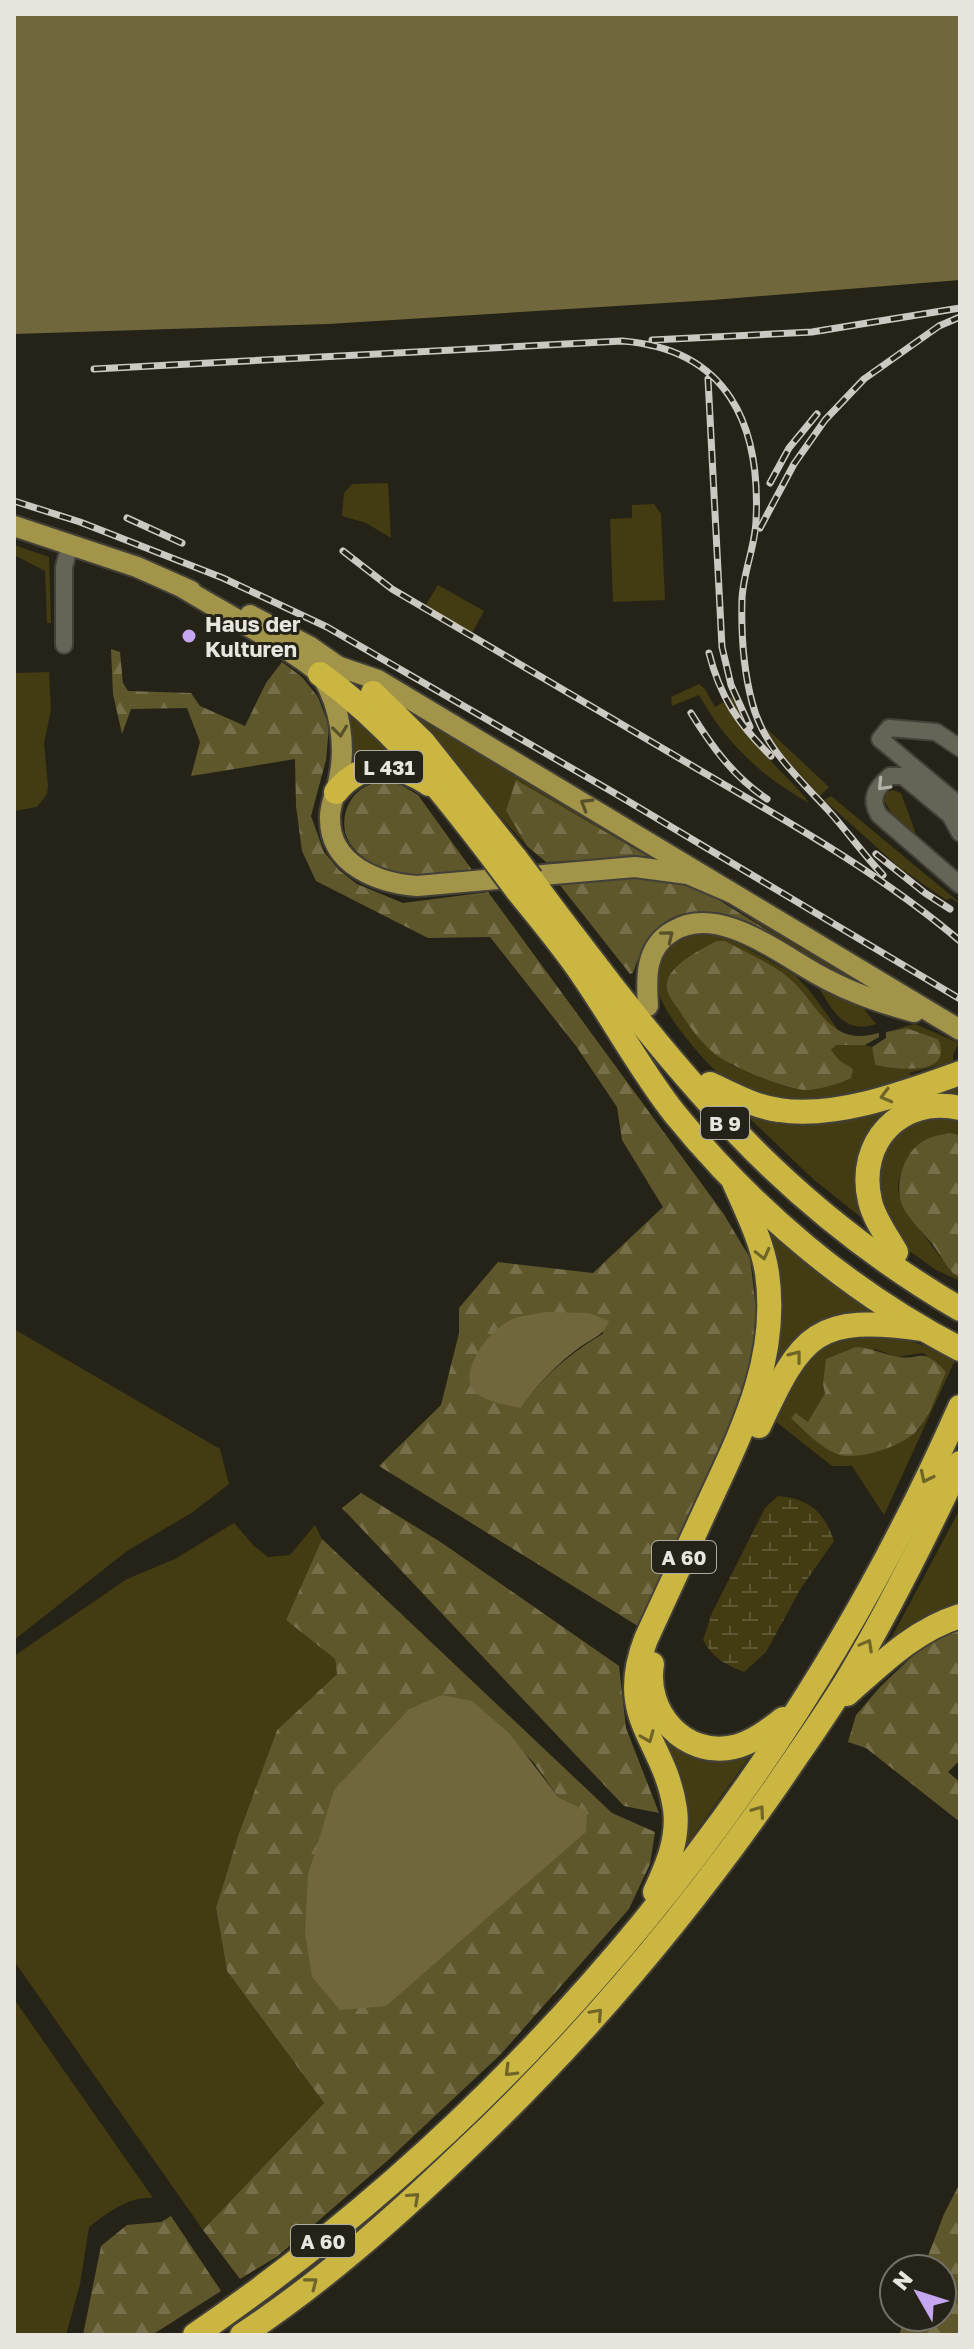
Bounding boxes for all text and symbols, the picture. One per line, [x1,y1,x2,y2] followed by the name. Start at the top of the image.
[205,610,301,662] place label: Haus der Kulturen
[180,627,198,645] marker: Haus der Kulturen
[331,725,348,738] one-way arrow
[355,751,423,783] road number: L 431
[878,776,893,791] one-way arrow
[580,798,595,814] one-way arrow
[659,931,674,946] one-way arrow
[879,1087,893,1104] one-way arrow
[701,1107,749,1139] road number: B 9
[753,1247,770,1261] one-way arrow
[787,1350,801,1365] one-way arrow
[921,1469,936,1484] one-way arrow
[652,1541,716,1573] road number: A 60
[857,1639,873,1654] one-way arrow
[638,1729,655,1743] one-way arrow
[749,1805,764,1819] one-way arrow
[588,2009,602,2024] one-way arrow
[505,2062,519,2076] one-way arrow
[404,2193,419,2208] one-way arrow
[291,2225,355,2257] road number: A 60
[878,2253,958,2333] north arrow
[886,2265,918,2295] text: N
[303,2278,318,2292] one-way arrow

